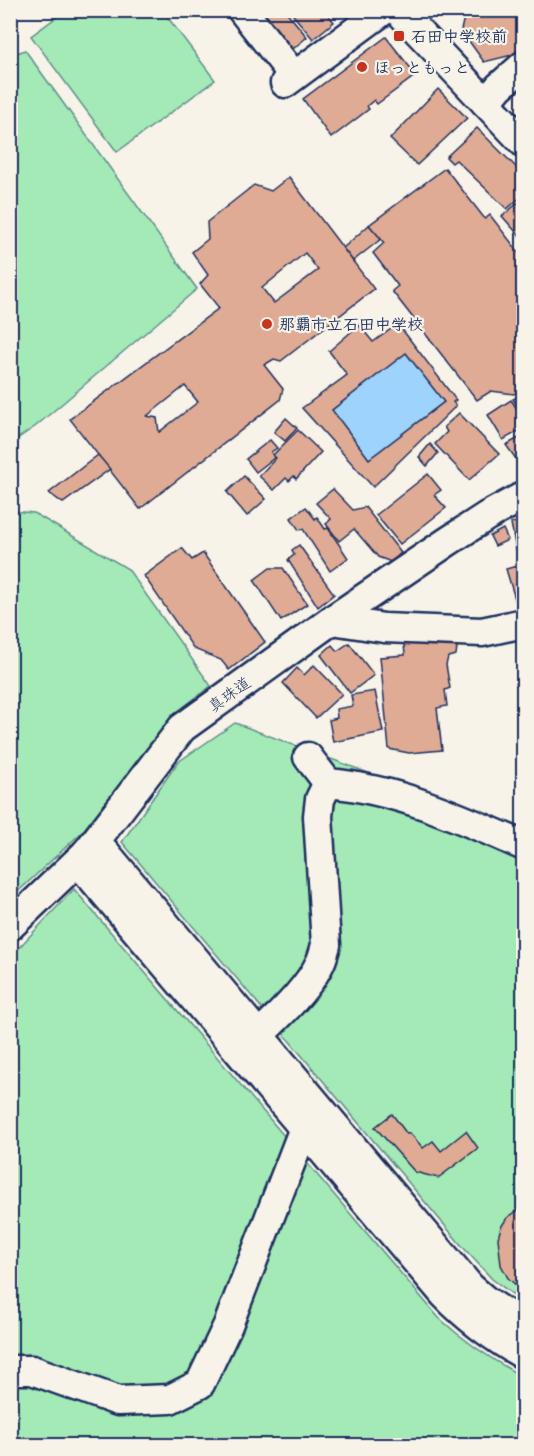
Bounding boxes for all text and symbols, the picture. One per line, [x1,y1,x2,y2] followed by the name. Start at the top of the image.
[411,27,507,47] place label: 石田中学校前
[392,29,406,43] marker: 石田中学校前
[374,58,470,78] place label: ほっともっと
[355,60,369,74] marker: ほっともっと
[279,315,423,335] place label: 那覇市立石田中学校
[260,317,274,331] marker: 那覇市立石田中学校
[204,673,255,717] street label: 真珠道

